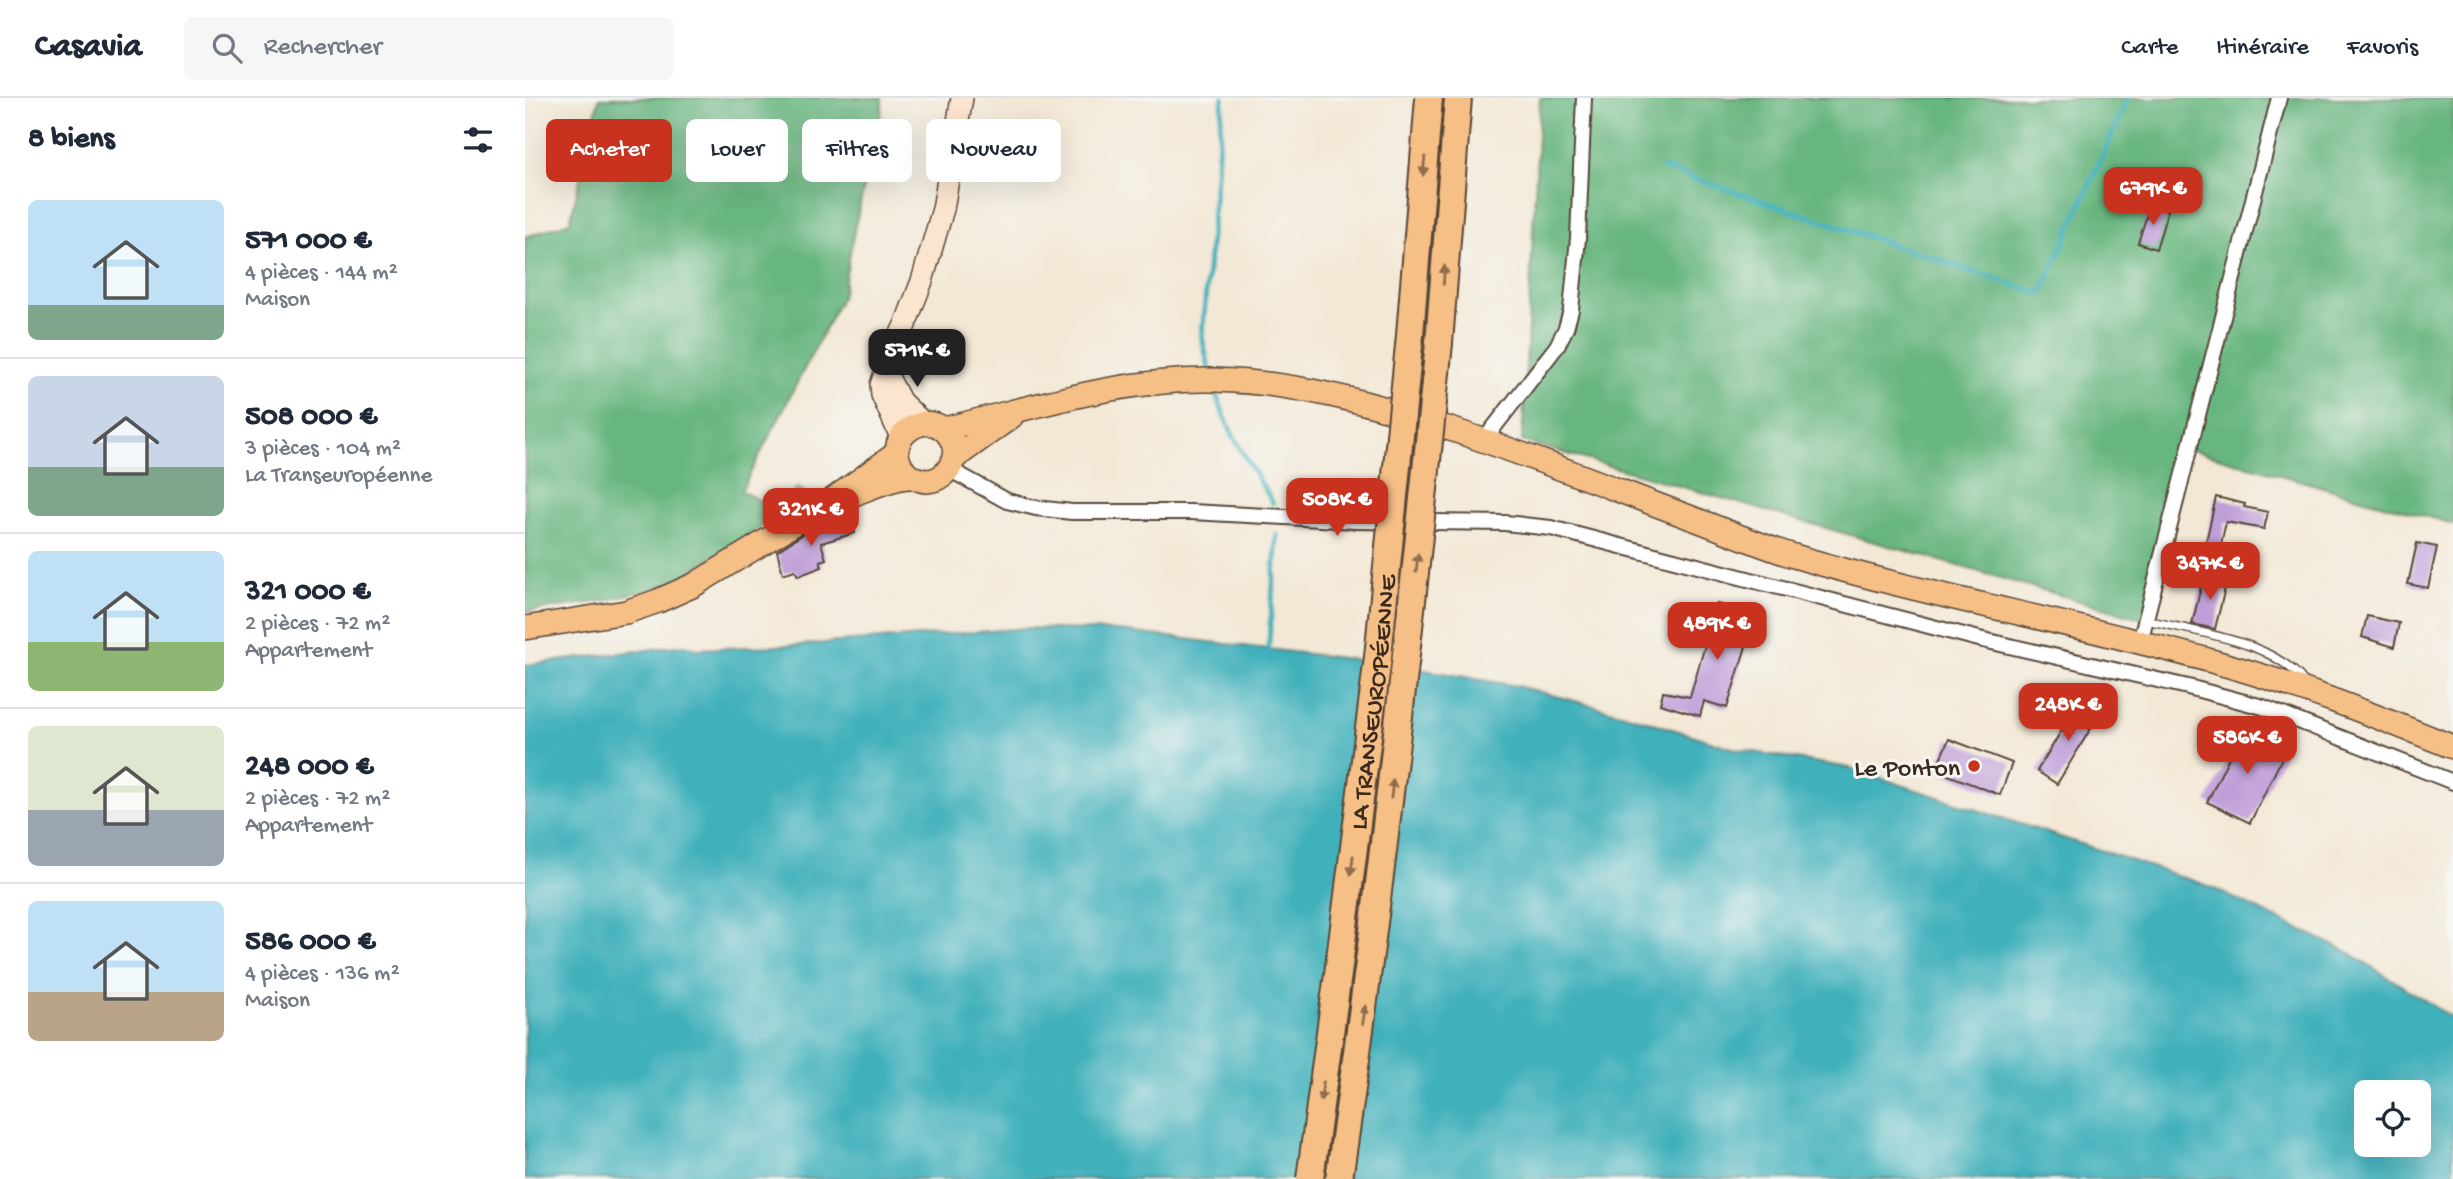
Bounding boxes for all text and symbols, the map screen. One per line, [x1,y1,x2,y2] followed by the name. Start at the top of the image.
[184,17,674,80] search box
[35,29,142,67] text: Casavia
[208,29,246,67] icon: search
[264,33,382,64] text: Rechercher
[2121,34,2178,63] text: Carte
[2216,34,2309,63] text: Itinéraire
[2347,34,2418,63] text: Favoris
[546,119,672,182] chip: Acheter
[686,119,788,182] chip: Louer
[802,119,912,182] chip: Filtres
[926,119,1061,182] chip: Nouveau
[459,121,497,159] icon: filters
[28,123,115,158] text: 8 biens
[1418,155,1429,177] one-way arrow
[2096,167,2210,227] pin: 679K €
[2120,176,2186,203] text: 679K €
[245,225,372,260] text: 571 000 €
[84,228,168,312] icon: home
[245,260,398,287] text: 4 pièces · 144 m²
[1439,264,1450,286] one-way arrow
[245,287,310,314] text: Maison
[860,330,974,389] pin: 571K €
[884,338,950,365] text: 571K €
[245,401,377,436] text: 508 000 €
[84,404,168,488] icon: home
[245,436,401,463] text: 3 pièces · 104 m²
[245,463,432,490] text: La Transeuropéenne
[1280,478,1394,538] pin: 508K €
[1302,487,1372,514] text: 508K €
[754,489,868,548] pin: 321K €
[779,497,843,524] text: 321K €
[2153,542,2267,602] pin: 347K €
[2177,551,2243,578] text: 347K €
[1412,552,1423,574] one-way arrow
[1345,573,1406,832] street label: LA TRANSEUROPÉENNE
[245,576,371,611] text: 321 000 €
[84,579,168,663] icon: home
[1660,602,1774,662] pin: 489K €
[245,611,390,638] text: 2 pièces · 72 m²
[1684,611,1750,638] text: 489K €
[245,638,372,665] text: Appartement
[2011,684,2125,743] pin: 248K €
[2035,692,2101,719] text: 248K €
[2190,716,2304,776] pin: 586K €
[2213,725,2281,752] text: 586K €
[245,751,374,786] text: 248 000 €
[84,754,168,838] icon: home
[1854,755,1961,786] place label: Le Ponton
[1966,758,1982,774] marker: Le Ponton
[1386,778,1397,800] one-way arrow
[245,786,390,813] text: 2 pièces · 72 m²
[245,813,372,840] text: Appartement
[1346,855,1357,877] one-way arrow
[245,926,376,961] text: 586 000 €
[84,929,168,1013] icon: home
[245,961,400,988] text: 4 pièces · 136 m²
[245,988,310,1015] text: Maison
[1358,1003,1369,1025] one-way arrow
[1316,1080,1327,1102] one-way arrow
[2354,1080,2431,1157] map controls
[2354,1080,2431,1157] button: locate

